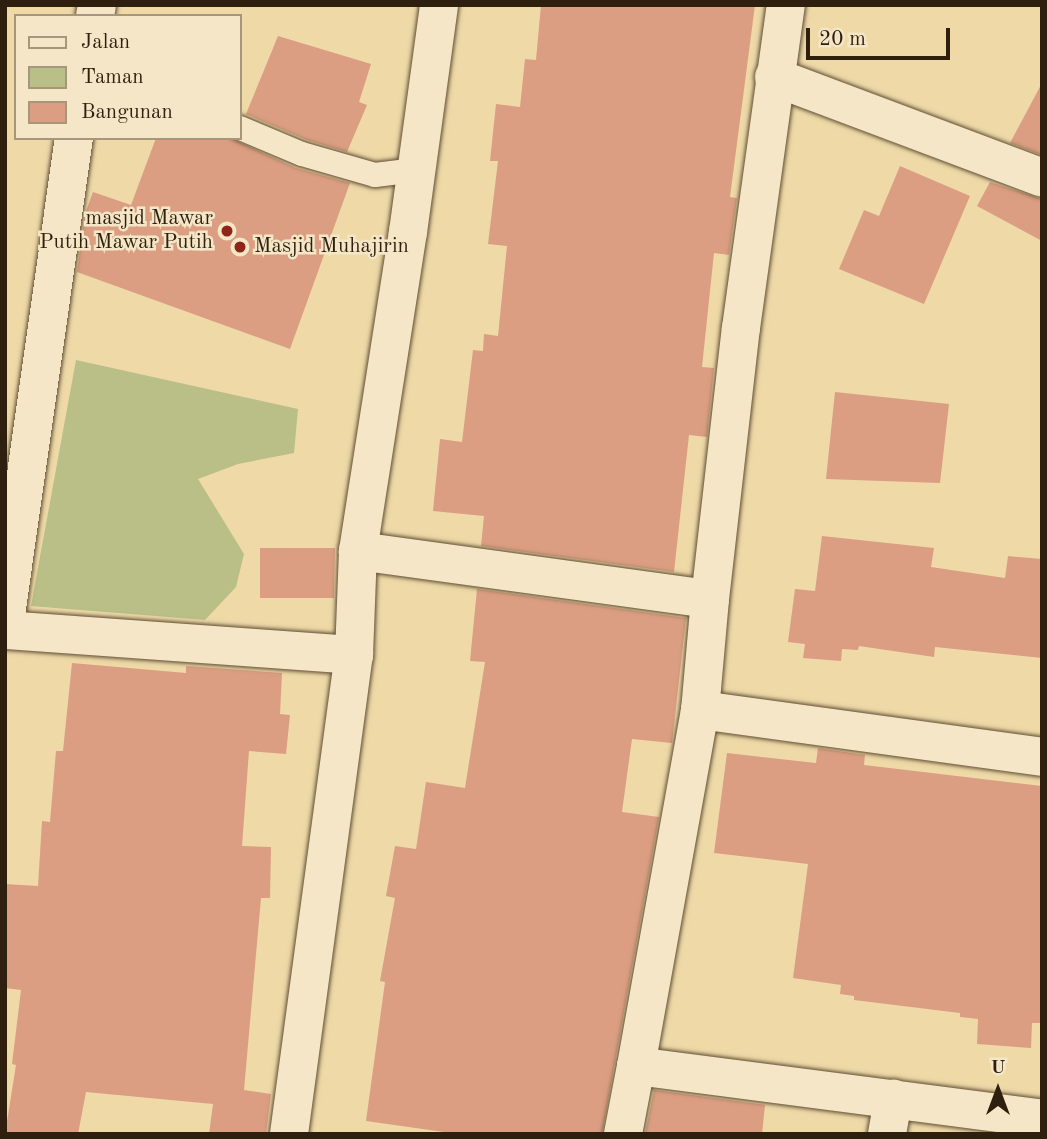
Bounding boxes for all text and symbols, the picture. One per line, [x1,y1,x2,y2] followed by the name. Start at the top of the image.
[14,14,242,140] legend
[809,14,953,58] scale bar
[819,29,866,50] text: 20 m
[81,32,130,53] text: Jalan
[81,67,144,88] text: Taman
[81,102,173,123] text: Bangunan
[39,206,213,256] place label: masjid Mawar Putih Mawar Putih
[219,223,235,239] marker: masjid Mawar Putih Mawar Putih
[254,234,409,260] place label: Masjid Muhajirin
[232,239,248,255] marker: Masjid Muhajirin
[963,1055,1033,1125] north arrow
[990,1059,1006,1078] text: U

